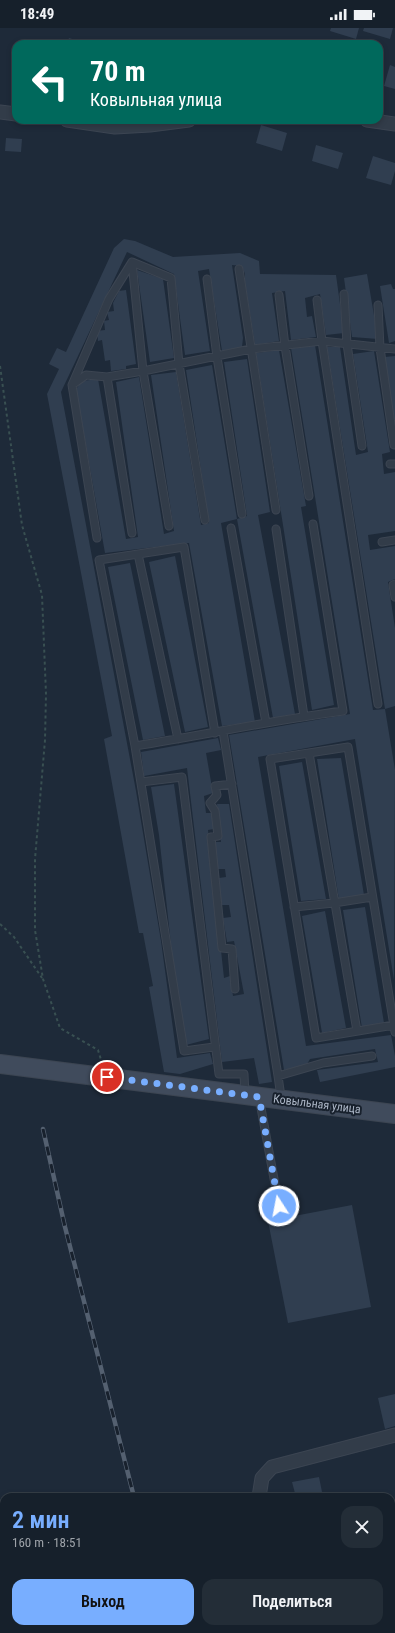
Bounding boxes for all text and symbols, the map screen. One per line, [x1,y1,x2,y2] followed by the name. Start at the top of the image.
[20,5,54,23] text: 18:49
[90,55,146,88] text: 70 m
[24,56,76,108] icon: left
[90,89,222,110] text: Ковыльная улица
[90,1060,124,1094] pin
[96,1066,118,1088] icon: arrive
[272,1092,362,1116] street label: Ковыльная улица
[258,1185,300,1227] position arrow
[12,1506,70,1534] text: 2 мин
[341,1506,383,1548] button: close
[12,1535,82,1550] text: 160 m · 18:51
[12,1579,194,1625] button: Выход
[202,1579,383,1625] button: Поделиться

